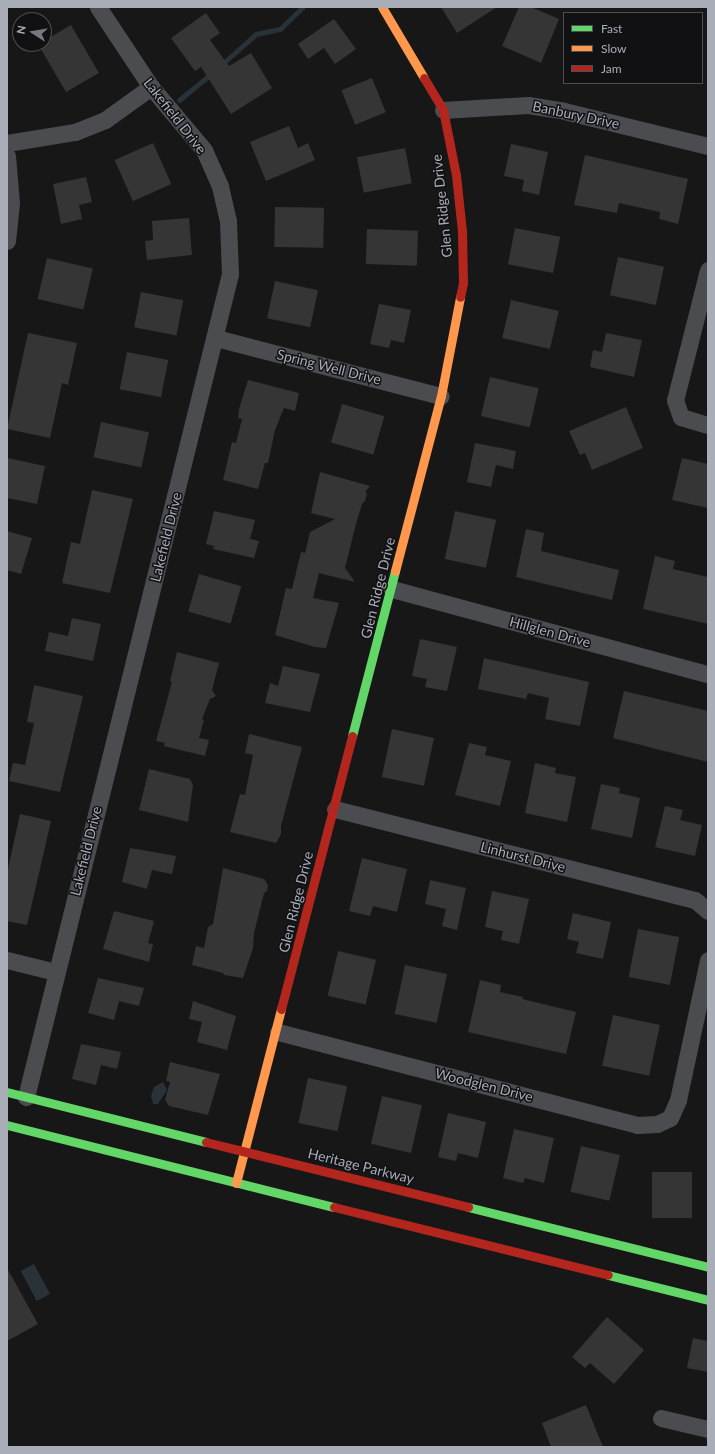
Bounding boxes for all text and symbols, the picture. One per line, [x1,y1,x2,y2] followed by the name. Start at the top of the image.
[12,12,52,52] north arrow
[563,12,703,84] legend
[601,21,622,36] text: Fast
[14,24,28,35] text: N
[601,41,626,56] text: Slow
[601,61,622,76] text: Jam
[140,75,210,157] street label: Lakefield Drive
[531,98,621,132] street label: Banbury Drive
[428,154,456,258] street label: Glen Ridge Drive
[275,346,383,388] street label: Spring Well Drive
[147,490,185,584] street label: Lakefield Drive
[357,536,399,640] street label: Glen Ridge Drive
[508,613,592,651] street label: Hillglen Drive
[67,804,105,898] street label: Lakefield Drive
[479,838,567,876] street label: Linhurst Drive
[275,850,317,954] street label: Glen Ridge Drive
[433,1065,535,1105] street label: Woodglen Drive
[306,1145,416,1187] street label: Heritage Parkway

